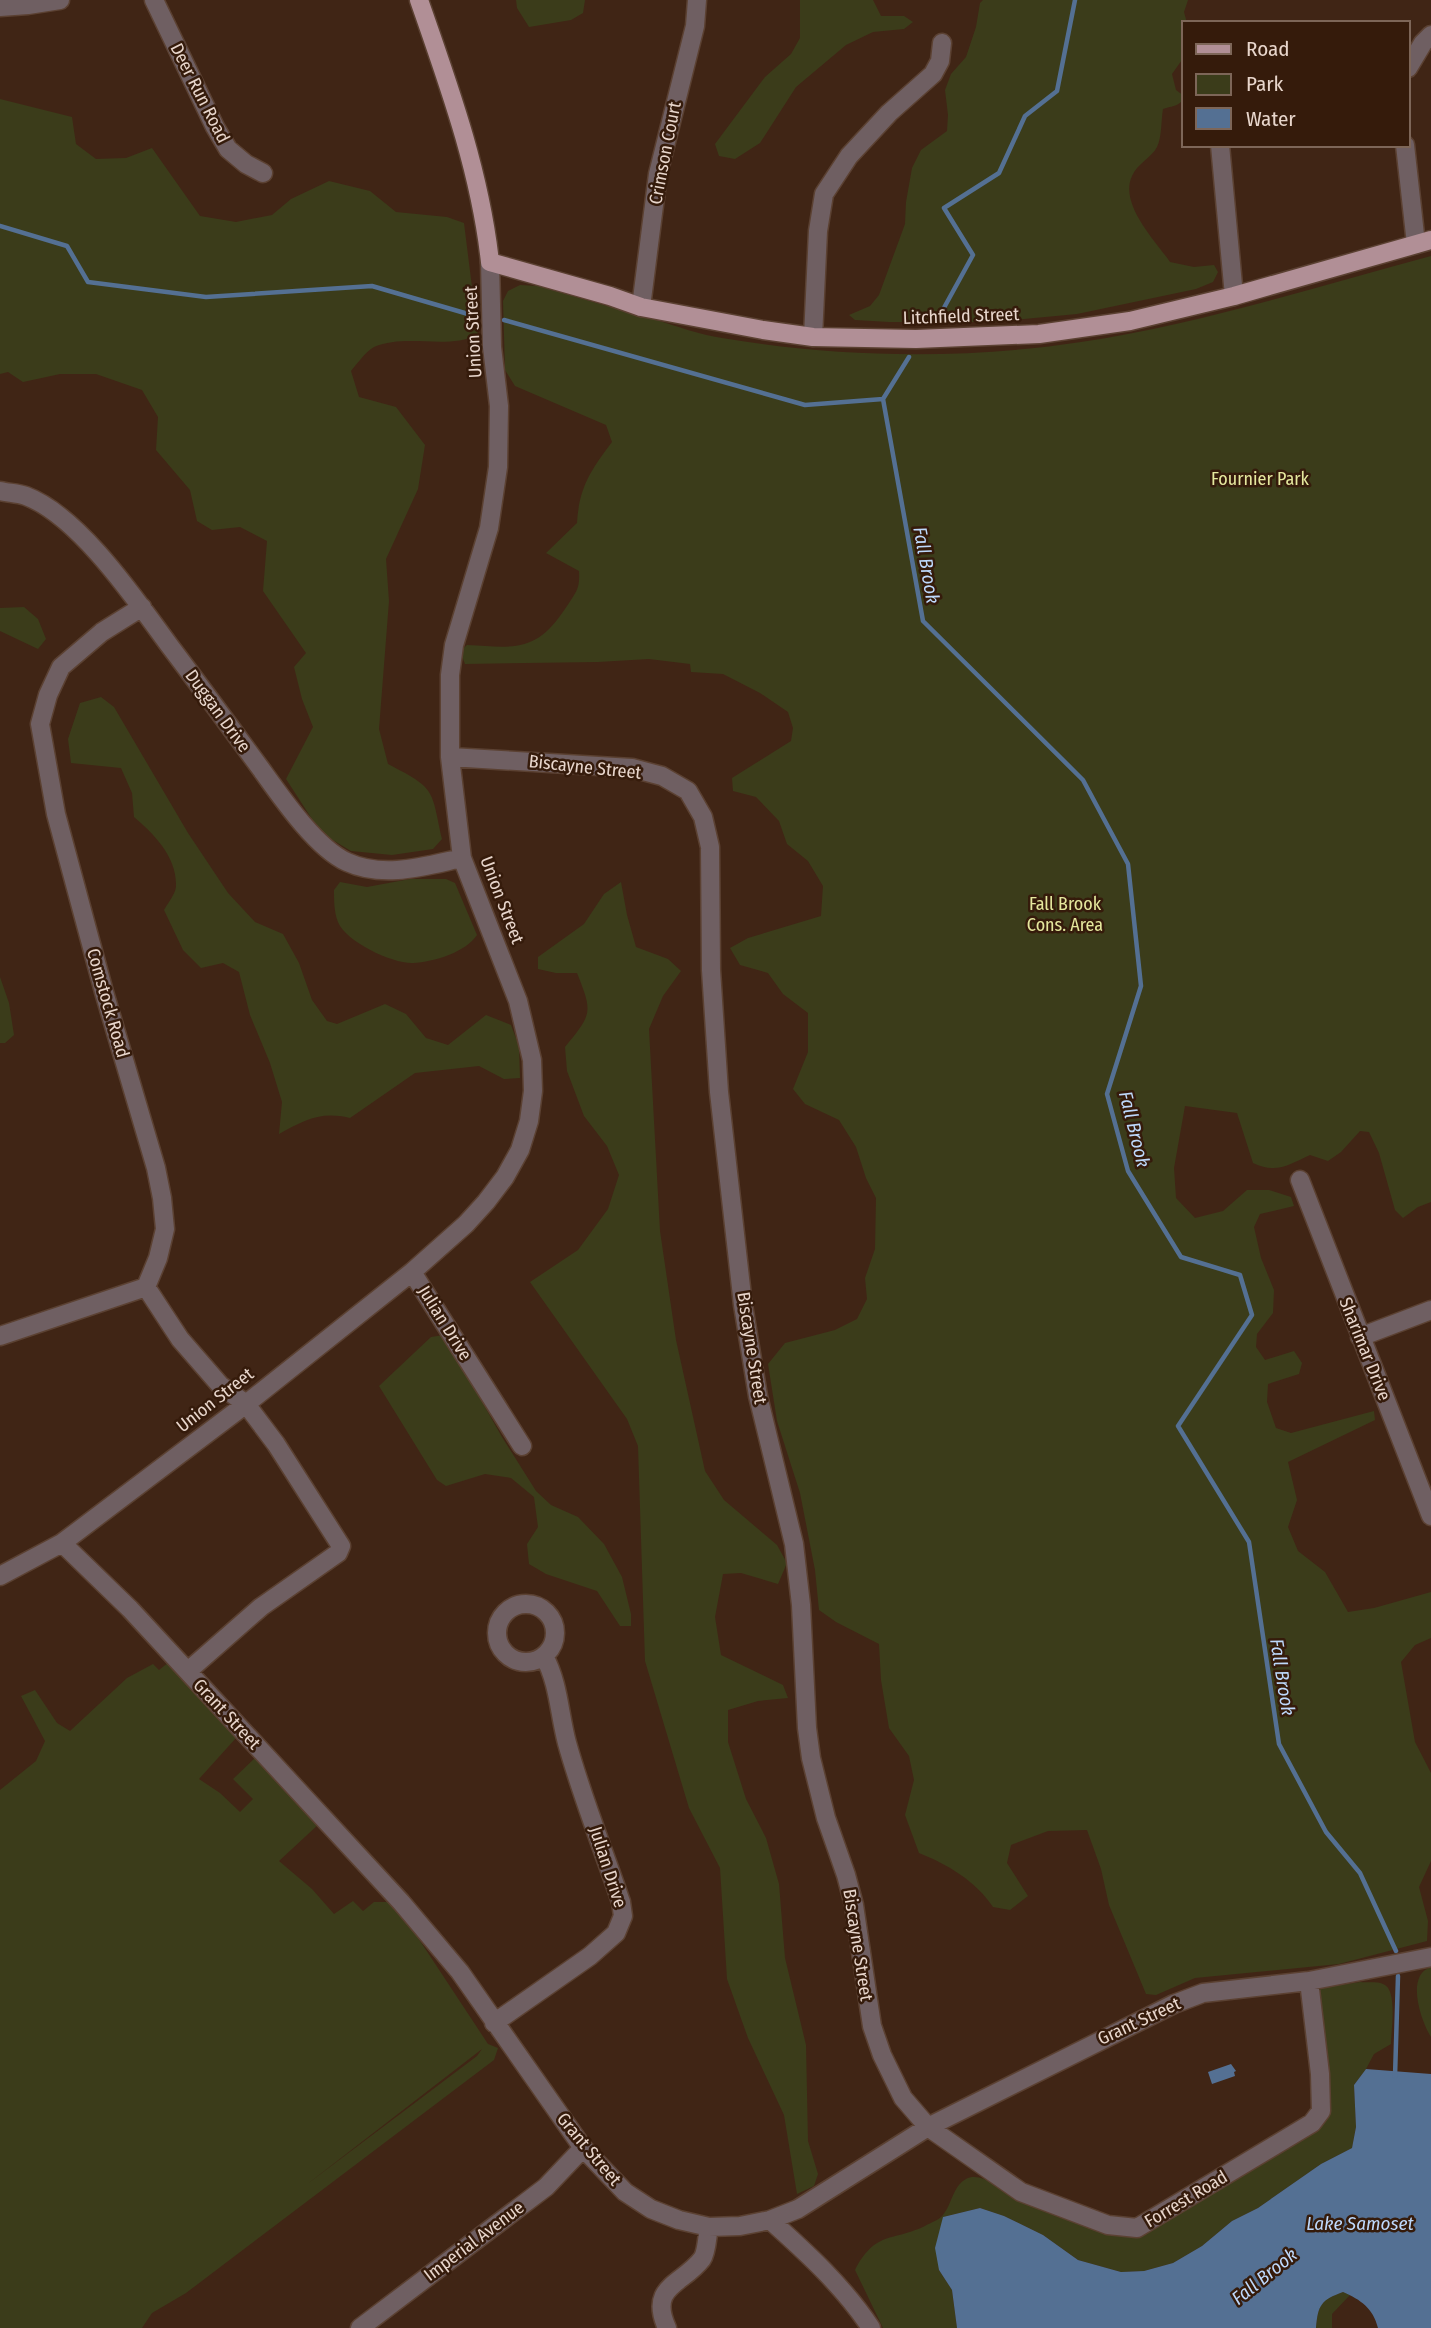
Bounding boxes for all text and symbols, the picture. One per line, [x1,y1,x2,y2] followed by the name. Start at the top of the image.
[1182,21,1410,147] legend
[1246,36,1290,62] text: Road
[165,39,235,147] street label: Deer Run Road
[1246,71,1284,97] text: Park
[644,100,686,206] street label: Crimson Court
[1246,106,1296,132] text: Water
[460,285,486,379] street label: Union Street
[902,303,1020,329] street label: Litchfield Street
[1211,468,1310,490] park label: Fournier Park
[908,525,945,605] water label: Fall Brook
[181,665,255,757] street label: Duggan Drive
[528,750,642,784] street label: Biscayne Street
[475,853,529,947] street label: Union Street
[1027,893,1103,936] park label: Fall Brook Cons. Area
[82,946,134,1060] street label: Comstock Road
[1114,1089,1155,1170] water label: Fall Brook
[413,1281,477,1365] street label: Julian Drive
[732,1290,772,1406] street label: Biscayne Street
[1334,1294,1396,1404] street label: Sharimar Drive
[172,1363,258,1437] street label: Union Street
[1265,1637,1300,1717] water label: Fall Brook
[189,1674,265,1754] street label: Grant Street
[585,1824,632,1911] street label: Julian Drive
[838,1887,878,2003] street label: Biscayne Street
[1094,1992,1184,2050] street label: Grant Street
[552,2108,626,2190] street label: Grant Street
[1141,2166,1231,2232] street label: Forrest Road
[420,2196,528,2286] street label: Imperial Avenue
[1306,2212,1415,2235] water label: Lake Samoset
[1227,2243,1302,2310] water label: Fall Brook

